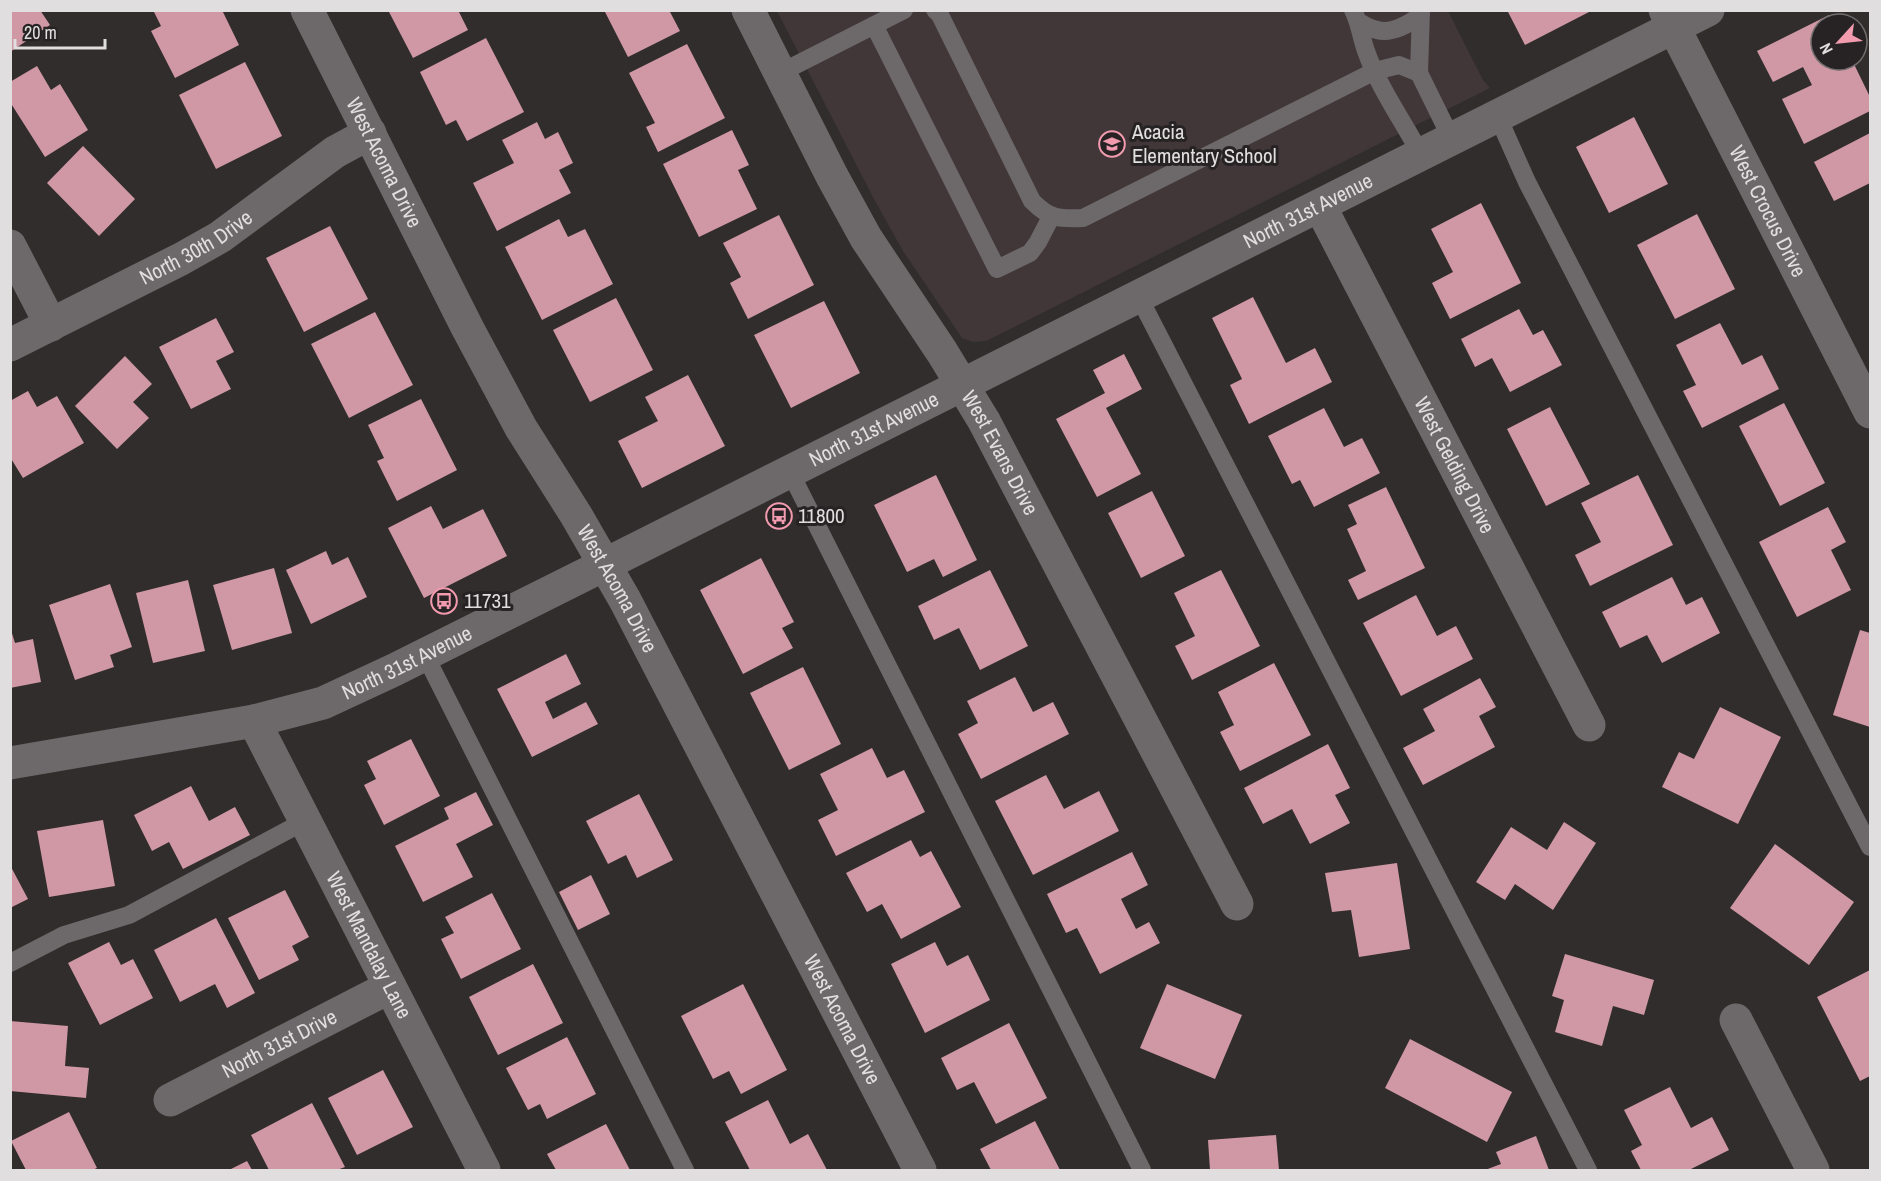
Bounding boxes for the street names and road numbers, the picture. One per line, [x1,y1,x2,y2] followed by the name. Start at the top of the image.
[339,92,430,233] street label: West Acoma Drive
[1722,140,1814,282] street label: West Crocus Drive
[1238,166,1378,255] street label: North 31st Avenue
[134,203,258,292] street label: North 30th Drive
[804,384,943,474] street label: North 31st Avenue
[955,385,1046,520] street label: West Evans Drive
[1407,392,1502,538] street label: West Gelding Drive
[570,519,665,658] street label: West Acoma Drive
[337,618,477,706] street label: North 31st Avenue
[320,867,419,1024] street label: West Mandalay Lane
[797,949,888,1089] street label: West Acoma Drive
[217,1002,342,1085] street label: North 31st Drive

